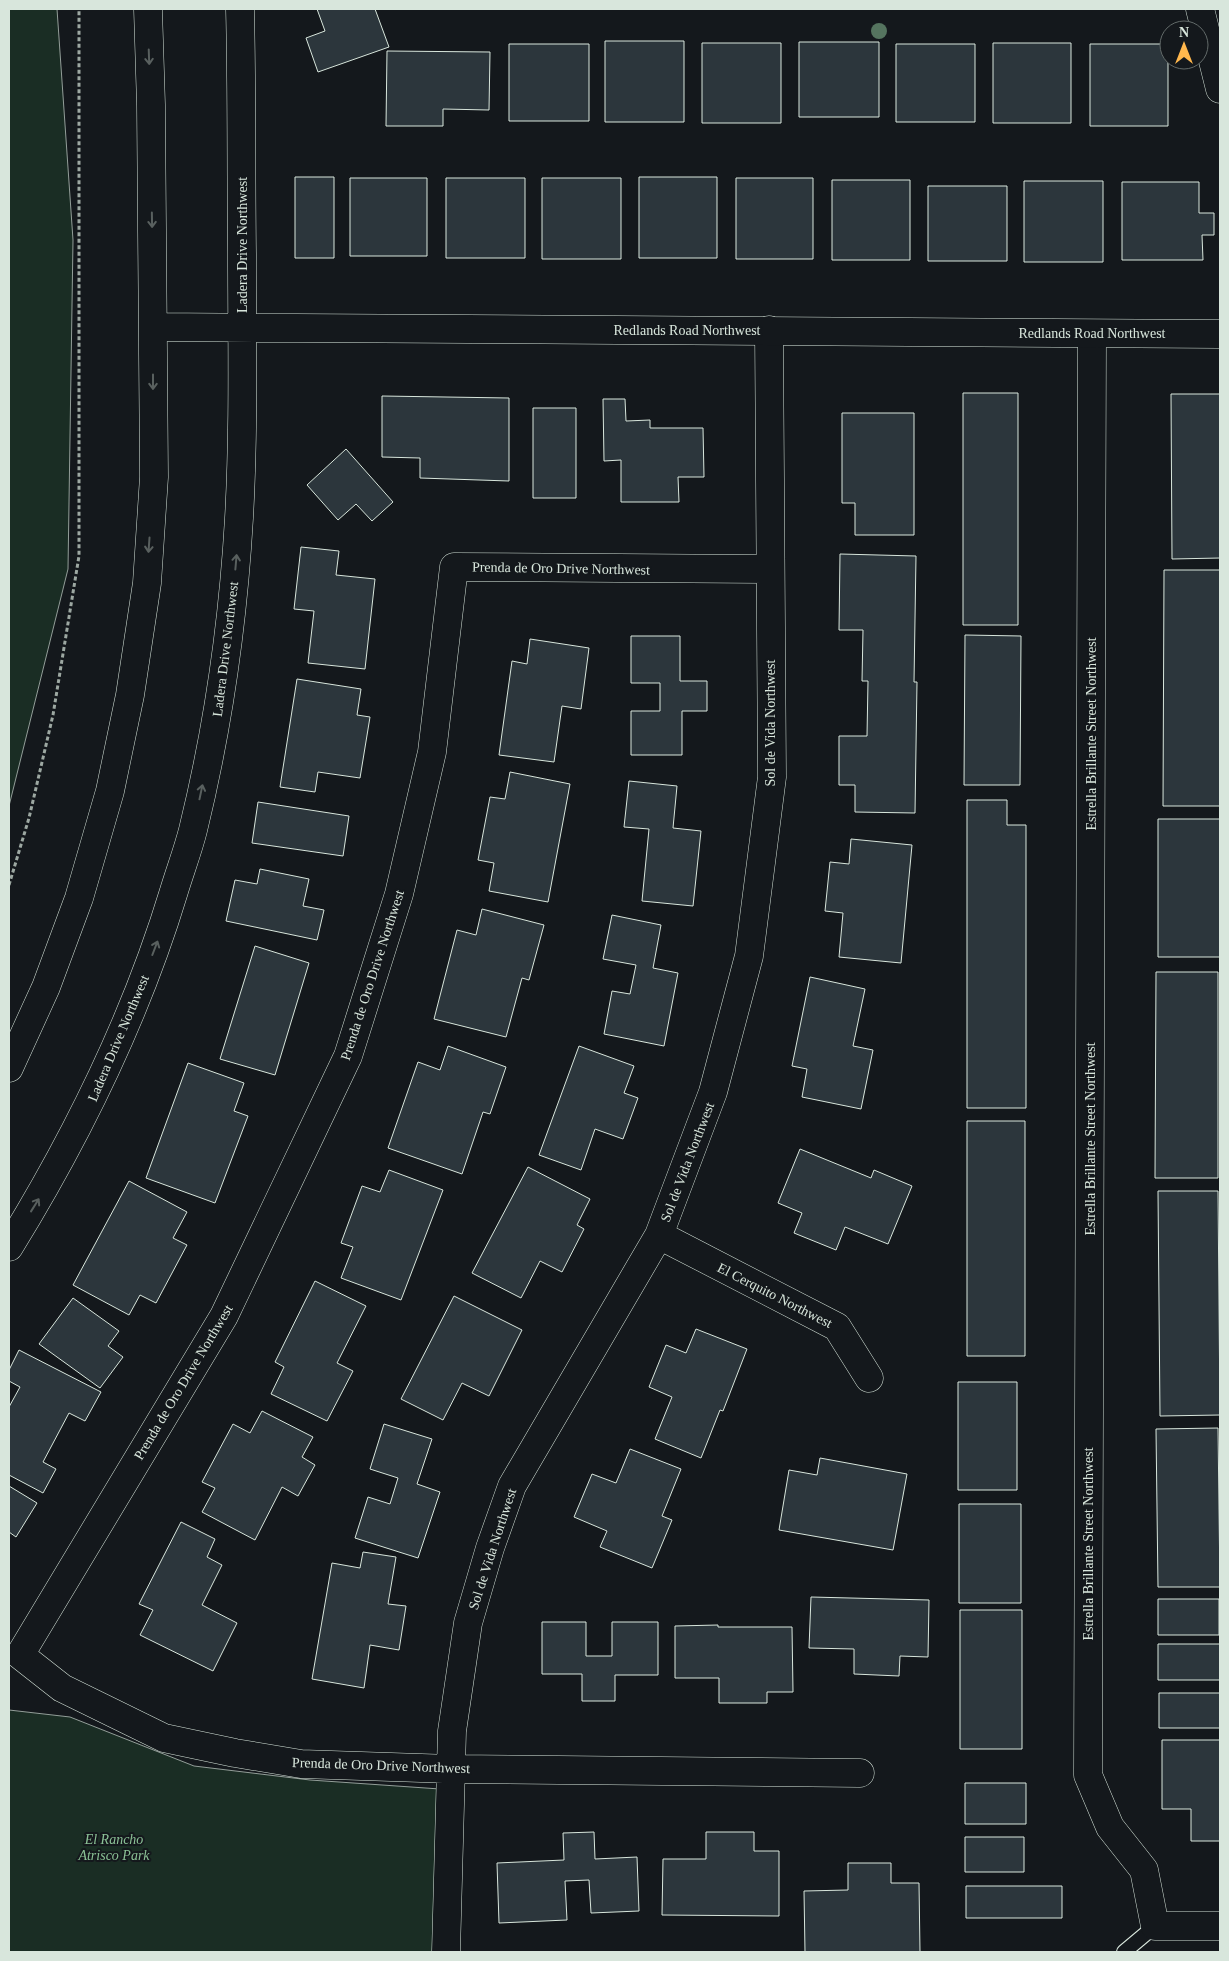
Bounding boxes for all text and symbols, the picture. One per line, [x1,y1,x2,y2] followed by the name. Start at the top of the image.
[1159,20,1209,70] north arrow
[1179,25,1189,40] text: N
[145,49,154,65] one-way arrow
[235,177,250,313] street label: Ladera Drive Northwest
[147,212,157,228] one-way arrow
[614,323,761,338] street label: Redlands Road Northwest
[1019,326,1166,341] street label: Redlands Road Northwest
[148,374,158,390] one-way arrow
[145,537,154,553] one-way arrow
[231,554,240,570] one-way arrow
[472,559,650,578] street label: Prenda de Oro Drive Northwest
[210,581,241,717] street label: Ladera Drive Northwest
[1084,637,1099,831] street label: Estrella Brillante Street Northwest
[763,659,778,786] street label: Sol de Vida Northwest
[197,784,206,800] one-way arrow
[338,888,407,1062] street label: Prenda de Oro Drive Northwest
[152,940,161,955] one-way arrow
[85,973,152,1104] street label: Ladera Drive Northwest
[1083,1042,1098,1236] street label: Estrella Brillante Street Northwest
[658,1100,717,1224] street label: Sol de Vida Northwest
[30,1199,40,1213] one-way arrow
[715,1260,835,1331] street label: El Cerquito Northwest
[131,1302,236,1462] street label: Prenda de Oro Drive Northwest
[1081,1447,1096,1641] street label: Estrella Brillante Street Northwest
[466,1486,519,1612] street label: Sol de Vida Northwest
[292,1755,470,1776] street label: Prenda de Oro Drive Northwest
[77,1832,150,1863] park label: El Rancho Atrisco Park

